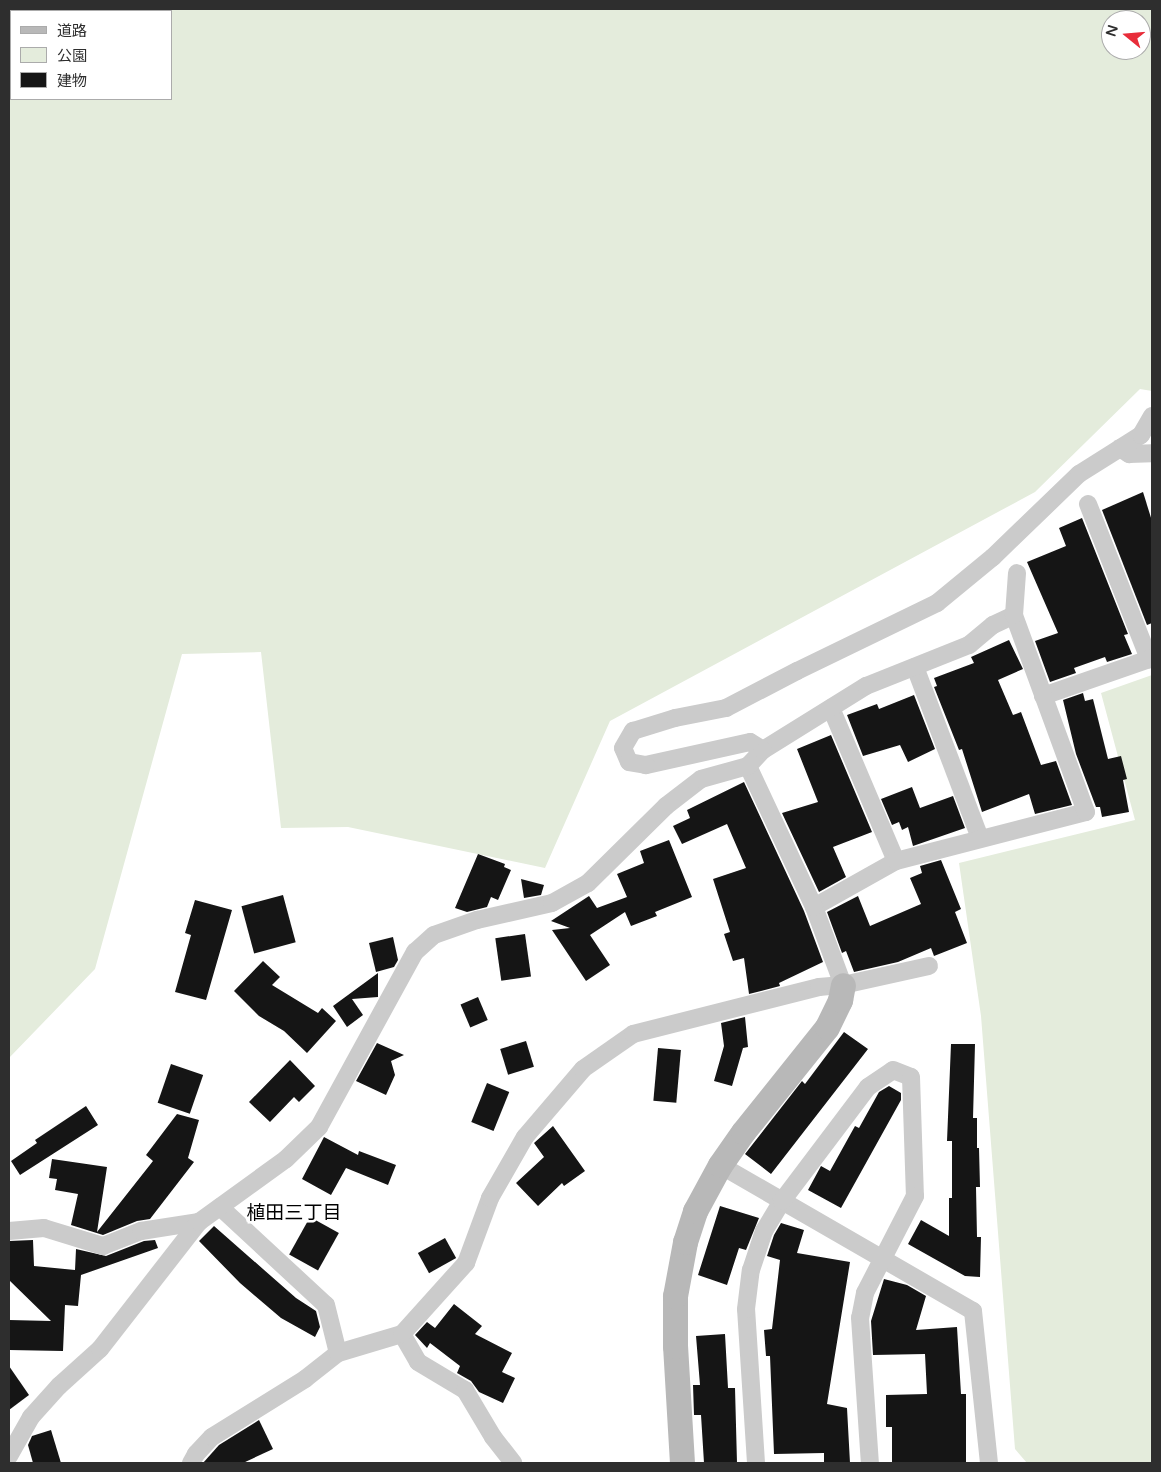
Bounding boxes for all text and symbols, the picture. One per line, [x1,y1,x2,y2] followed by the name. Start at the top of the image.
[10,10,172,100] legend
[1101,10,1151,60] north arrow
[57,22,87,40] text: 道路
[1102,23,1122,39] text: N
[57,47,87,65] text: 公園
[57,72,87,90] text: 建物
[247,1203,341,1225] district label: 植田三丁目

